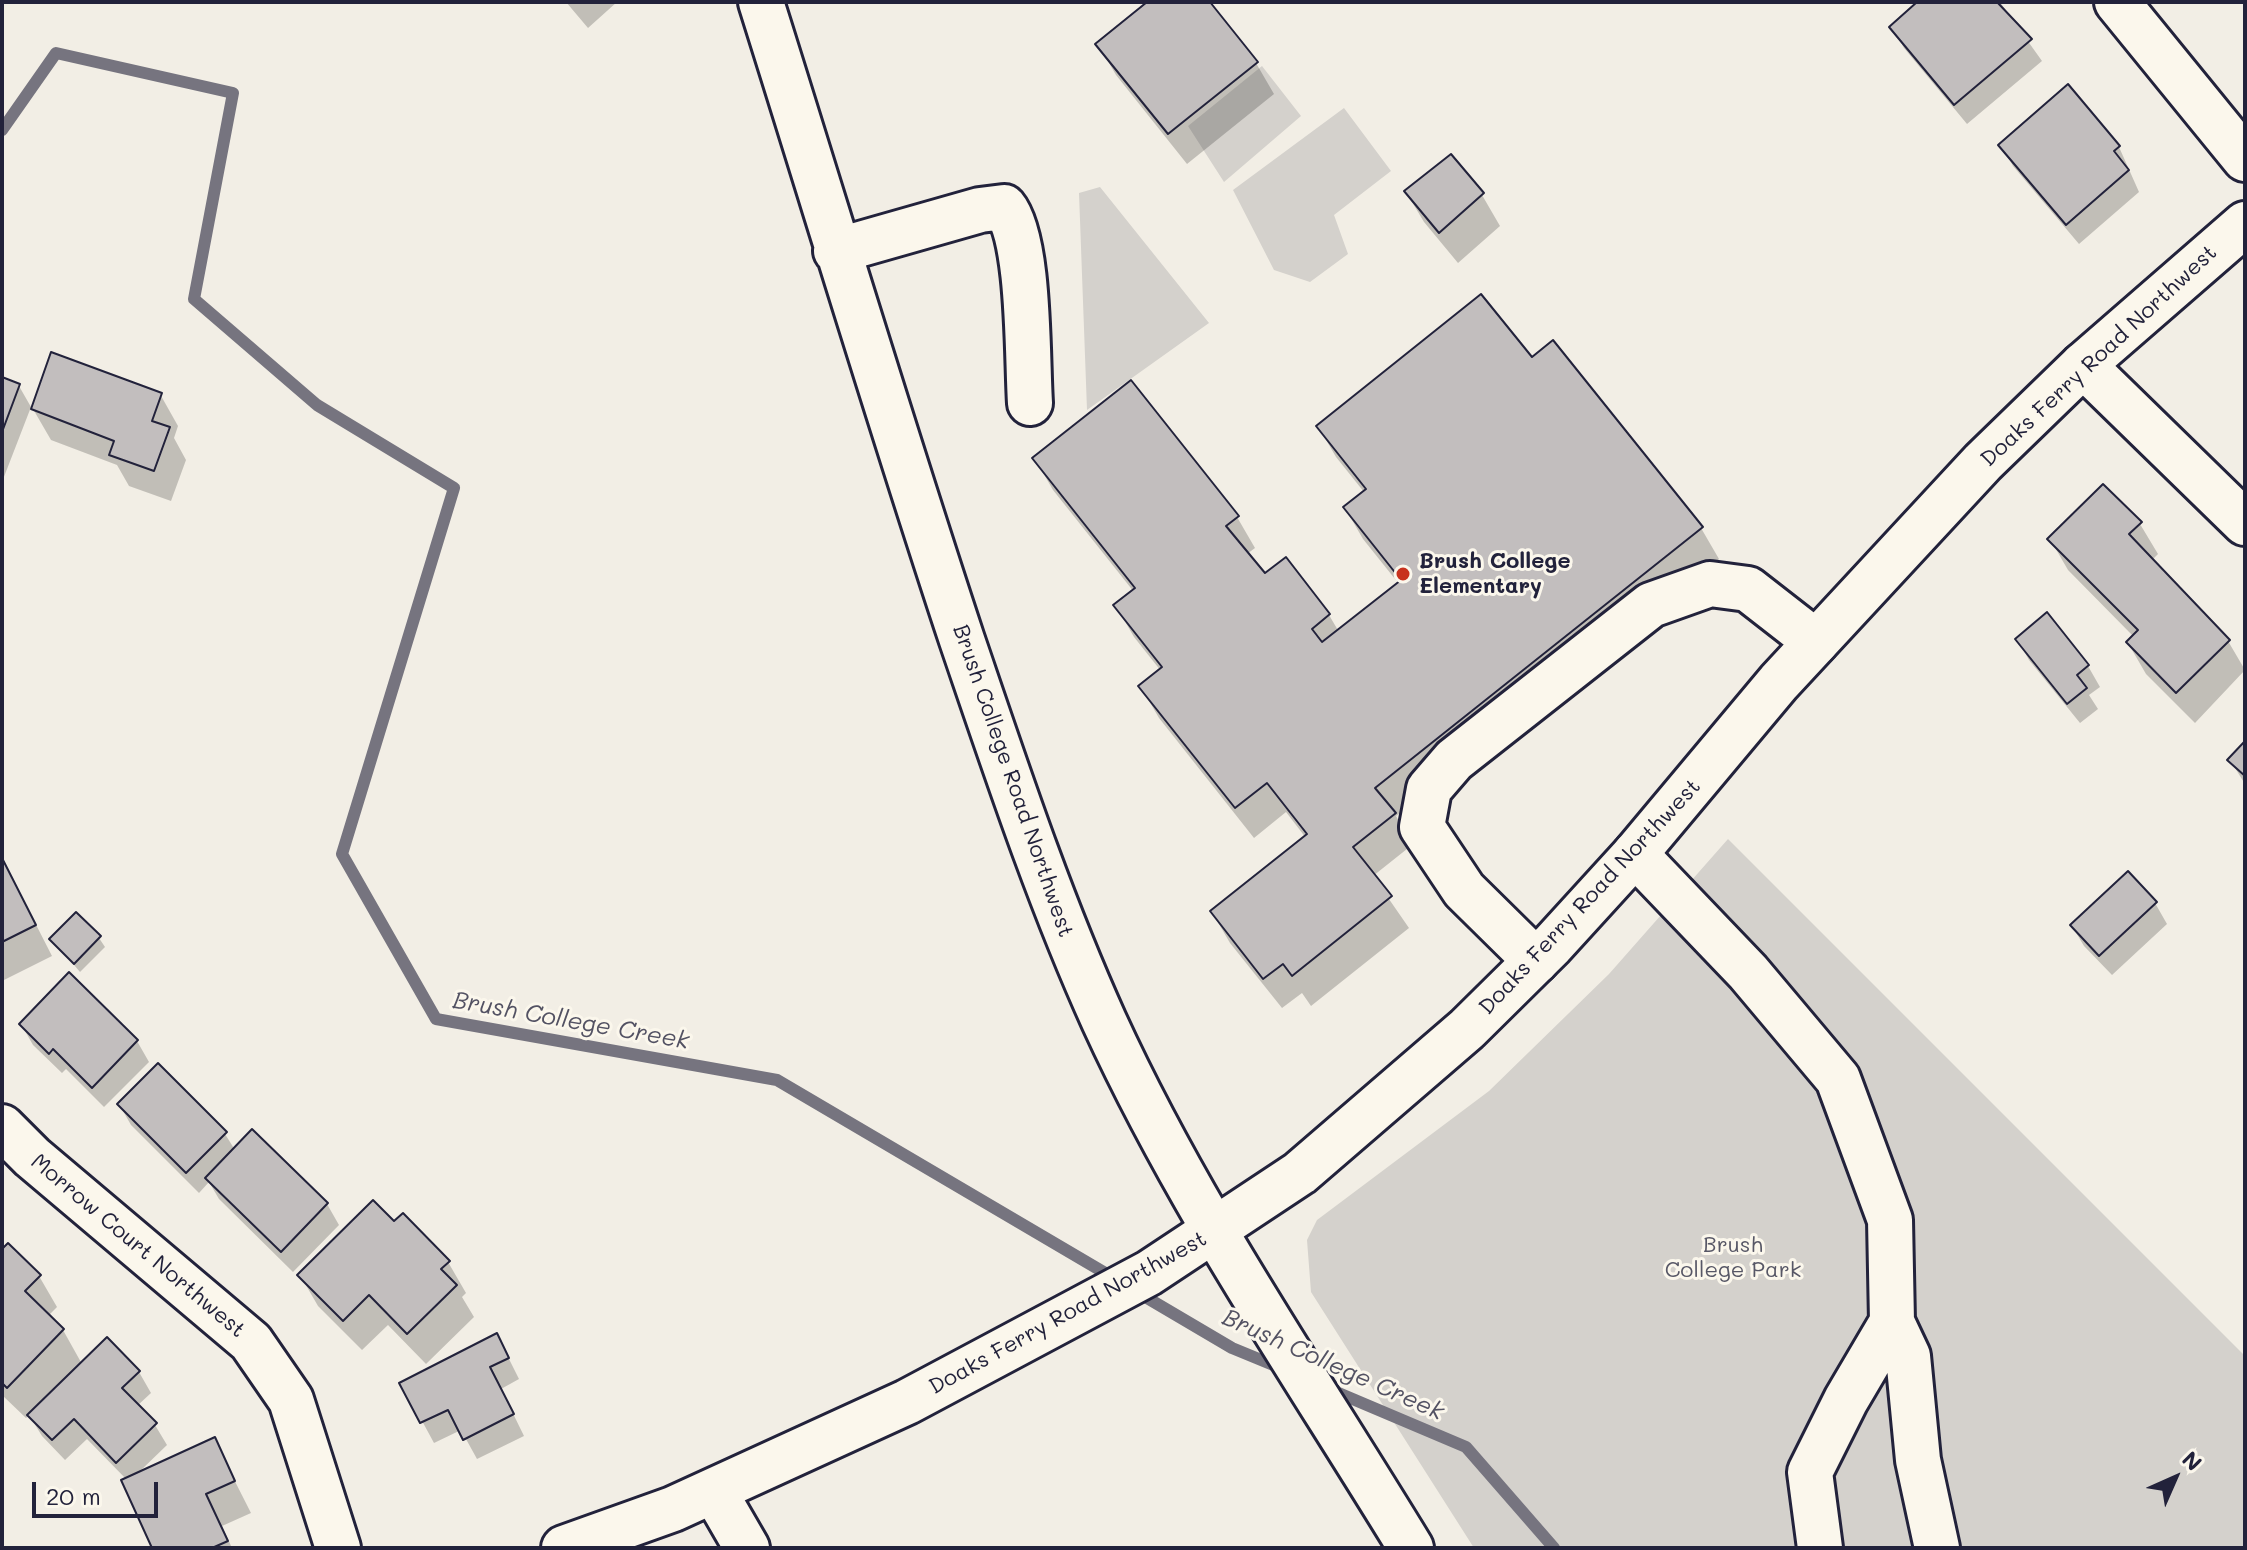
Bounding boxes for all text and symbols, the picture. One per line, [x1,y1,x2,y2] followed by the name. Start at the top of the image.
[1975,240,2223,472] street label: Doaks Ferry Road Northwest
[1419,548,1571,600] place label: Brush College Elementary
[1394,565,1412,583] marker: Brush College Elementary
[947,621,1079,941] street label: Brush College Road Northwest
[1474,773,1706,1021] street label: Doaks Ferry Road Northwest
[451,986,691,1056] water label: Brush College Creek
[25,1149,251,1343] street label: Morrow Court Northwest
[925,1226,1211,1400] street label: Doaks Ferry Road Northwest
[1665,1232,1801,1284] park label: Brush College Park
[1218,1303,1448,1427] water label: Brush College Creek
[2135,1438,2215,1518] north arrow
[2176,1445,2208,1477] text: N
[36,1466,162,1516] scale bar
[46,1480,101,1511] text: 20 m

